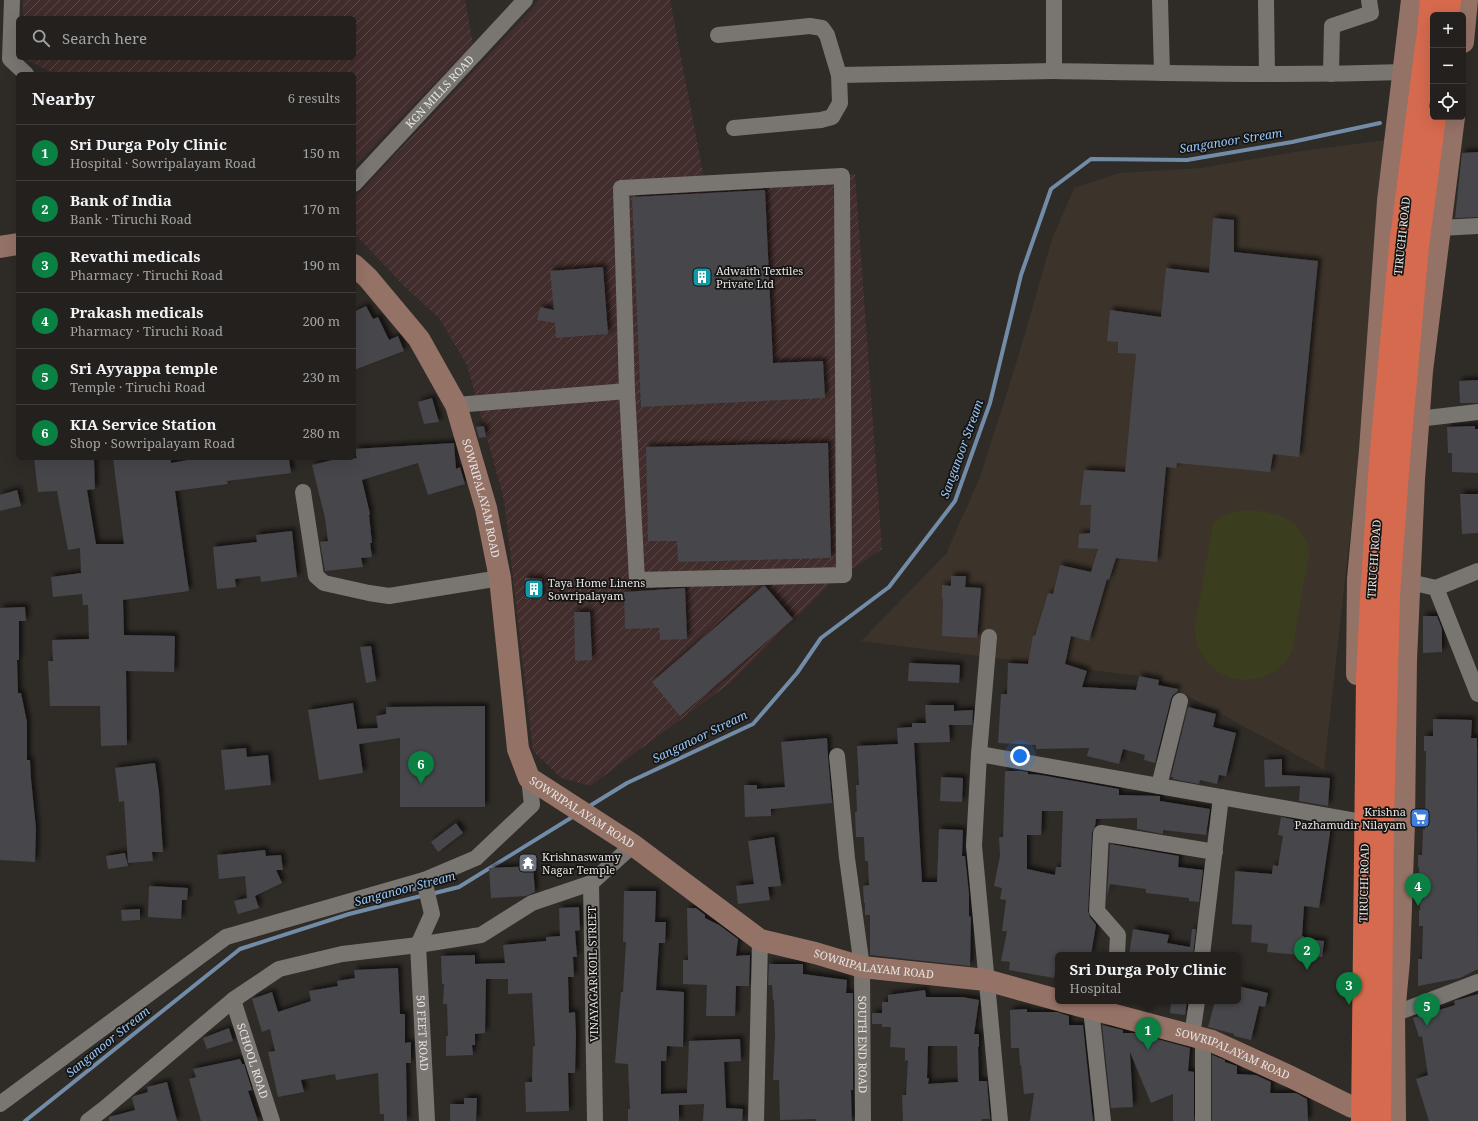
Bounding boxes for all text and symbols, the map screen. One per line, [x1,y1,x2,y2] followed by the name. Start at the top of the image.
[1430,12,1466,120] map controls
[1430,12,1466,48] button: +
[16,16,356,60] search box
[30,27,52,49] icon: search
[62,28,147,48] text: Search here
[1430,48,1466,84] button: −
[402,52,477,131] street label: KGN MILLS ROAD
[1430,84,1466,120] button: locate
[32,87,95,110] text: Nearby
[288,89,340,107] text: 6 results
[1178,124,1284,157] water label: Sanganoor Stream
[70,134,227,154] text: Sri Durga Poly Clinic
[41,144,49,162] text: 1
[303,144,340,162] text: 150 m
[70,154,256,172] text: Hospital · Sowripalayam Road
[70,190,172,210] text: Bank of India
[1390,196,1413,276] street label: TIRUCHI ROAD
[41,200,49,218] text: 2
[303,200,340,218] text: 170 m
[70,210,192,228] text: Bank · Tiruchi Road
[70,246,200,266] text: Revathi medicals
[41,256,49,274] text: 3
[303,256,340,274] text: 190 m
[716,263,803,291] place label: Adwaith Textiles Private Ltd
[70,266,223,284] text: Pharmacy · Tiruchi Road
[691,266,713,288] building icon: Adwaith Textiles Private Ltd
[70,302,204,322] text: Prakash medicals
[41,312,49,330] text: 4
[303,312,340,330] text: 200 m
[70,322,223,340] text: Pharmacy · Tiruchi Road
[70,358,218,378] text: Sri Ayyappa temple
[41,368,49,386] text: 5
[303,368,340,386] text: 230 m
[70,378,206,396] text: Temple · Tiruchi Road
[936,397,987,501] water label: Sanganoor Stream
[70,414,216,434] text: KIA Service Station
[41,424,49,442] text: 6
[303,424,340,442] text: 280 m
[70,434,235,452] text: Shop · Sowripalayam Road
[459,437,504,559] street label: SOWRIPALAYAM ROAD
[1363,519,1384,599] street label: TIRUCHI ROAD
[548,575,645,603] place label: Taya Home Linens Sowripalayam
[523,578,545,600] building icon: Taya Home Linens Sowripalayam
[649,706,750,767] water label: Sanganoor Stream
[1010,746,1030,766] your location
[408,751,434,784] pin: 6
[527,772,638,851] street label: SOWRIPALAYAM ROAD
[1295,804,1407,832] place label: Krishna Pazhamudir Nilayam
[1409,807,1431,829] supermarket icon: Krishna Pazhamudir Nilayam
[1355,843,1372,923] street label: TIRUCHI ROAD
[542,849,621,877] place label: Krishnaswamy Nagar Temple
[517,852,539,874] temple icon: Krishnaswamy Nagar Temple
[352,867,457,910] water label: Sanganoor Stream
[1405,873,1431,906] pin: 4
[584,906,601,1042] street label: VINAYAGAR KOIL STREET
[1294,937,1320,970] pin: 2
[812,945,935,982] street label: SOWRIPALAYAM ROAD
[1055,952,1241,1004] popup
[1070,959,1226,979] text: Sri Durga Poly Clinic
[1336,972,1362,1005] pin: 3
[1070,979,1121,997] text: Hospital
[1414,993,1440,1026] pin: 5
[414,995,432,1071] street label: 50 FEET ROAD
[855,996,871,1093] street label: SOUTH END ROAD
[62,1002,154,1081] water label: Sanganoor Stream
[1135,1017,1161,1050] pin: 1
[234,1021,272,1100] street label: SCHOOL ROAD
[1174,1024,1293,1083] street label: SOWRIPALAYAM ROAD

